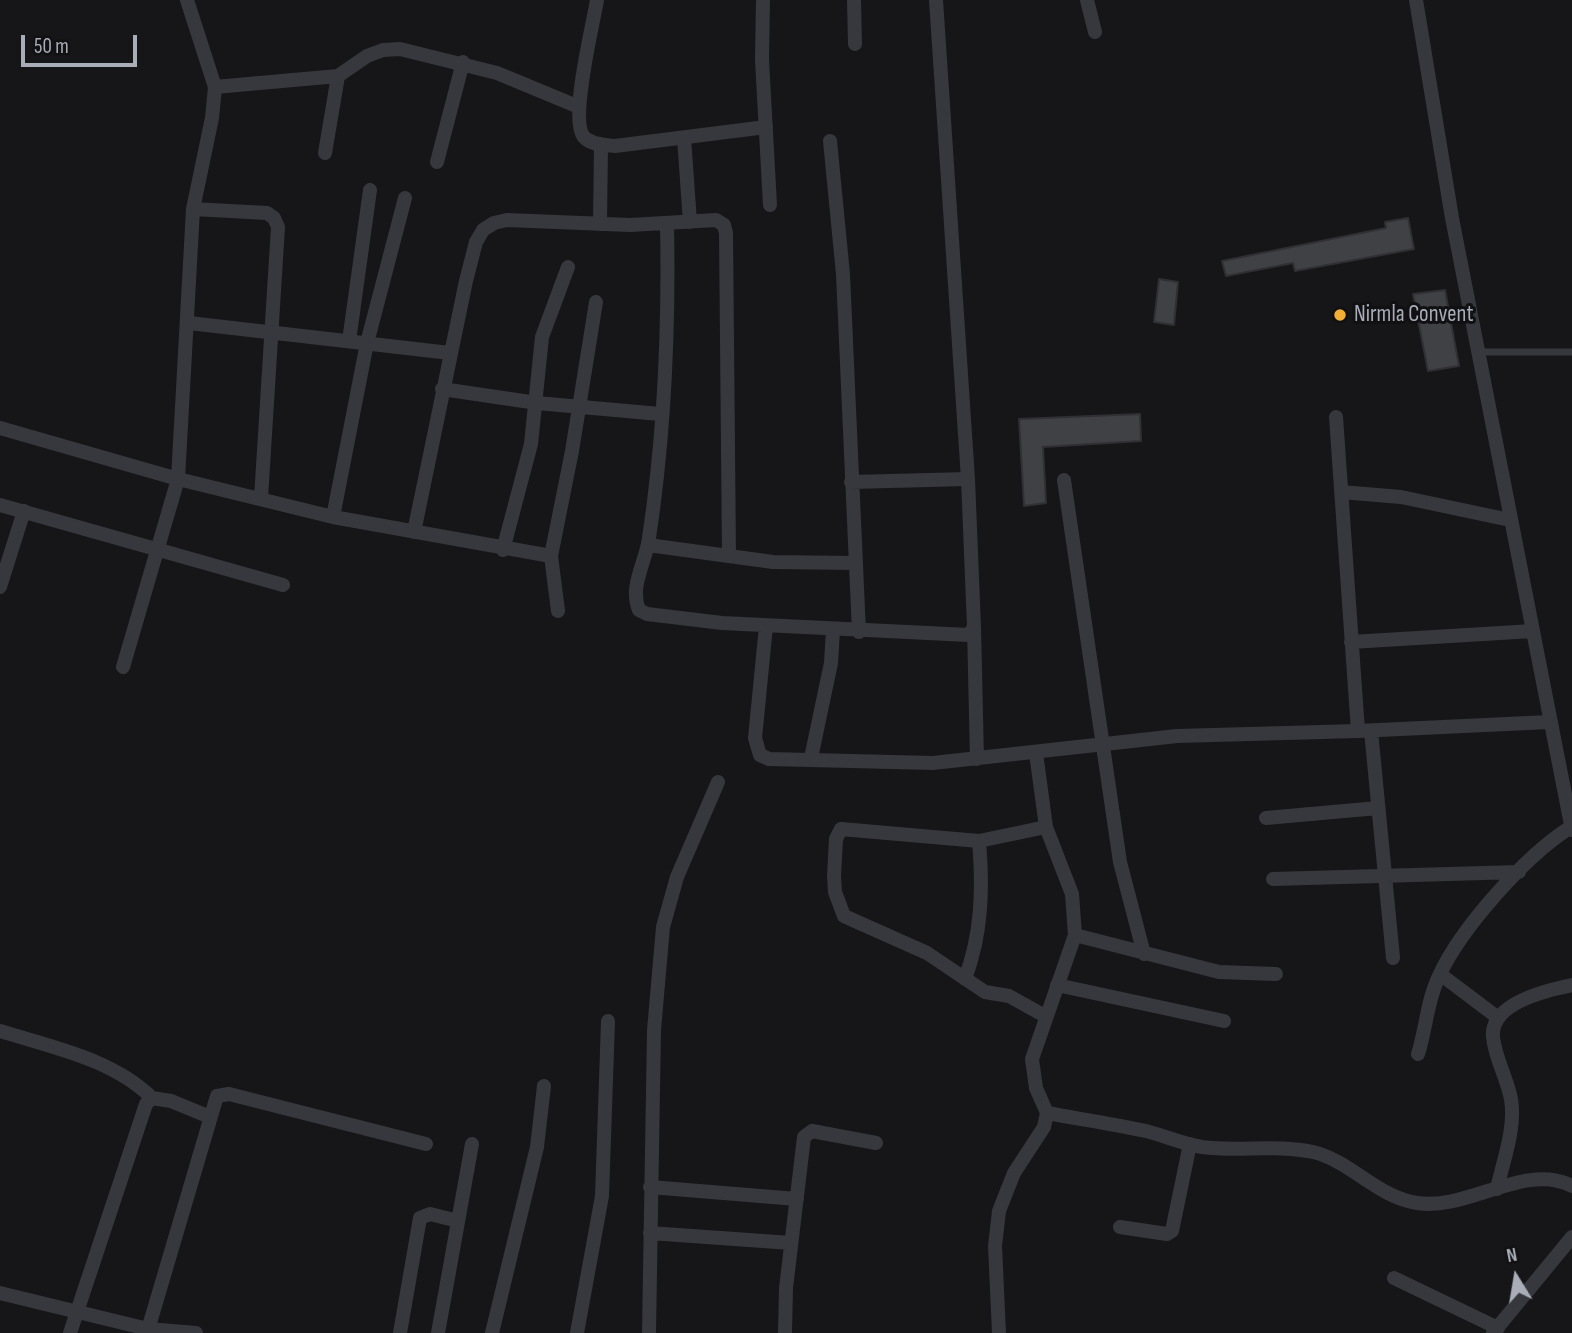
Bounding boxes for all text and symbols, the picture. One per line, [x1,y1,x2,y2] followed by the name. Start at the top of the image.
[24,21,140,65] scale bar
[34,34,69,59] text: 50 m
[1354,301,1473,329] place label: Nirmla Convent
[1332,307,1348,323] marker: Nirmla Convent
[1481,1242,1551,1312] north arrow
[1505,1244,1519,1268] text: N

